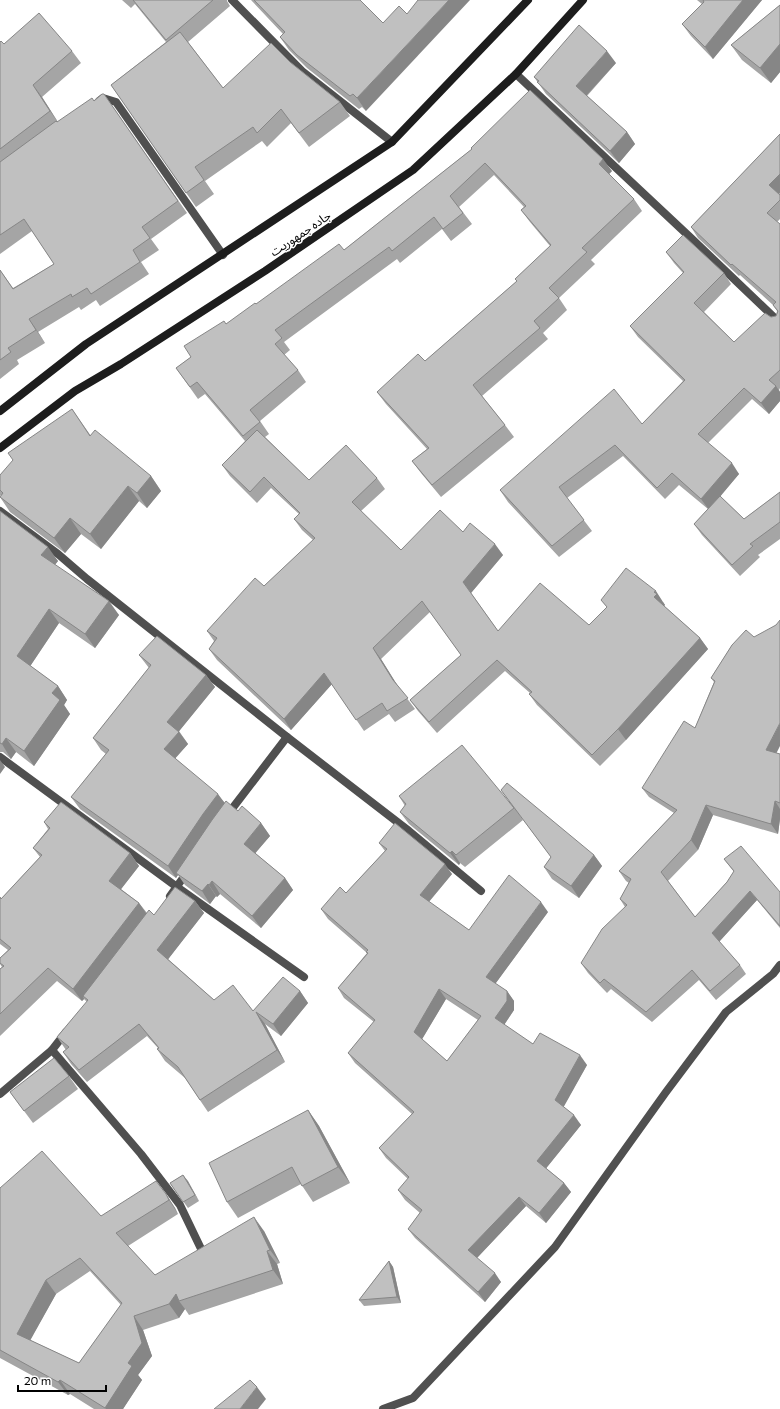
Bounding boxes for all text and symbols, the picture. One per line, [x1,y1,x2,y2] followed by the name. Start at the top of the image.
[267,208,334,259] street label: جاده جمهوریت
[18,1367,106,1393] scale bar
[24,1373,51,1387] text: 20 m

